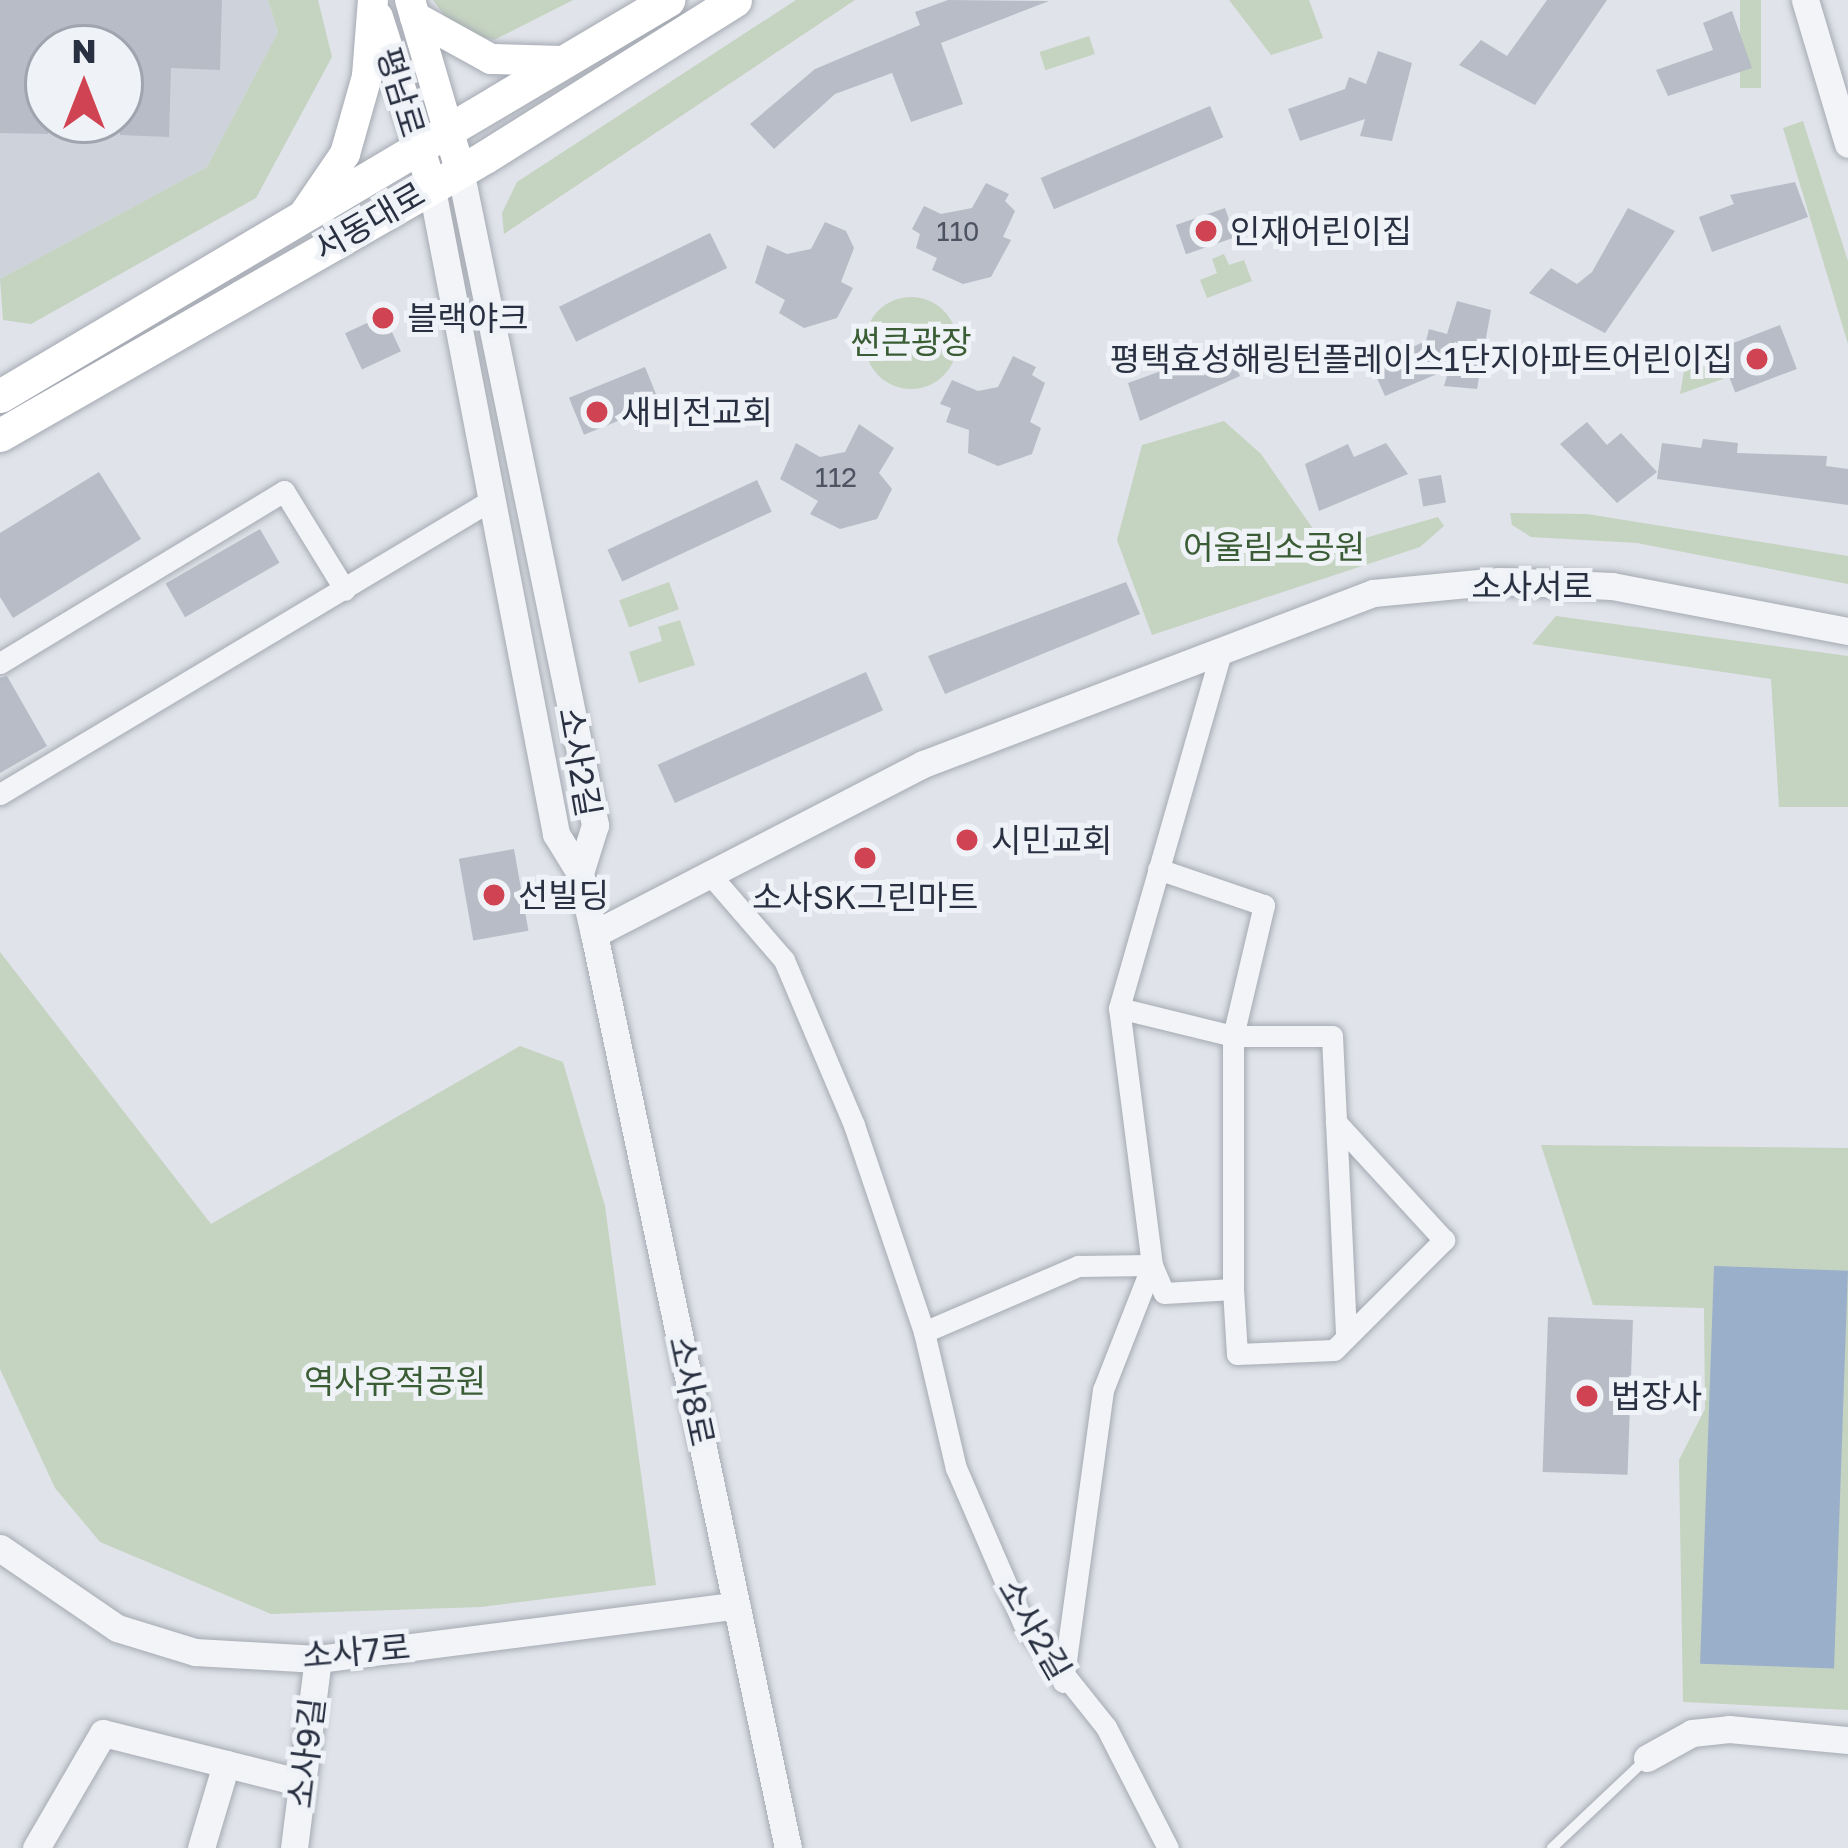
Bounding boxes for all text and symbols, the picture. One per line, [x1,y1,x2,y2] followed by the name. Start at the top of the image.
[24,24,144,144] north arrow
[71,31,97,70] text: N
[369,43,433,141] street label: 평남로
[307,173,431,269] street label: 서동대로
[1230,211,1412,251] place label: 인재어린이집
[937,216,979,248] house number: 110
[1193,218,1219,244] marker: 인재어린이집
[407,298,528,338] place label: 블랙야크
[370,305,396,331] marker: 블랙야크
[850,322,972,362] park label: 썬큰광장
[1110,339,1733,379] place label: 평택효성해링턴플레이스1단지아파트어린이집
[1744,346,1770,372] marker: 평택효성해링턴플레이스1단지아파트어린이집
[621,392,773,432] place label: 새비전교회
[584,399,610,425] marker: 새비전교회
[815,462,857,494] house number: 112
[1183,527,1365,567] park label: 어울림소공원
[1471,566,1593,606] street label: 소사서로
[551,704,609,820] street label: 소사2길
[991,820,1112,860] place label: 시민교회
[954,827,980,853] marker: 시민교회
[852,845,878,871] marker: 소사SK그린마트
[518,875,609,915] place label: 선빌딩
[752,877,978,917] place label: 소사SK그린마트
[481,882,507,908] marker: 선빌딩
[661,1332,723,1450] street label: 소사8로
[304,1361,486,1401] park label: 역사유적공원
[1611,1376,1702,1416] place label: 법장사
[1574,1383,1600,1409] marker: 법장사
[990,1571,1080,1687] street label: 소사2길
[300,1627,412,1675] street label: 소사7로
[280,1695,332,1811] street label: 소사9길

